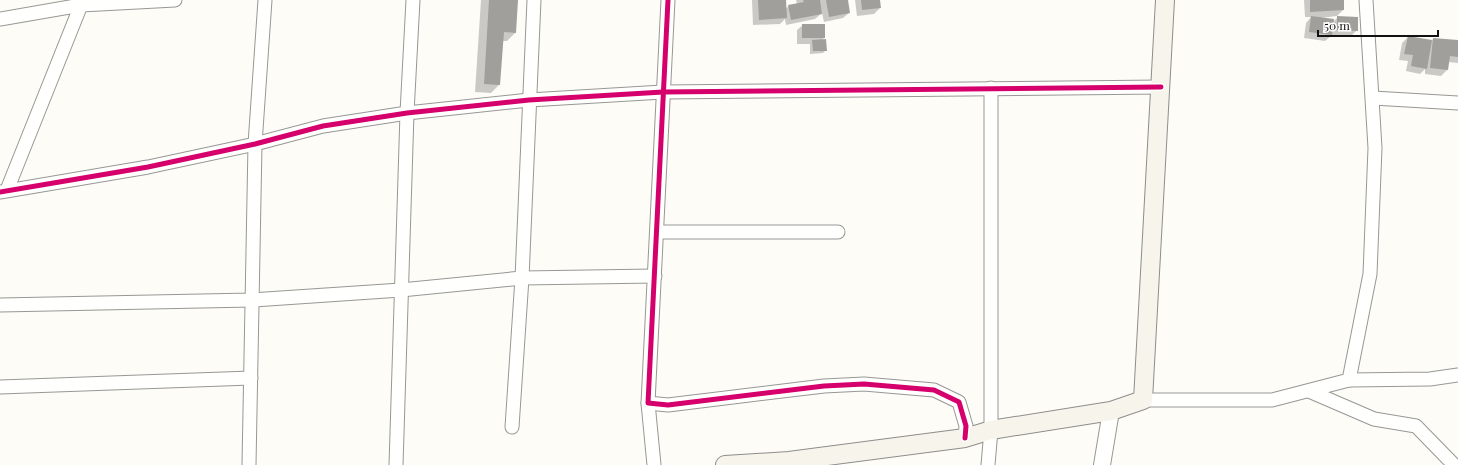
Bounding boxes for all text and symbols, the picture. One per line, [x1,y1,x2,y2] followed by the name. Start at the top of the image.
[1318,12,1438,38] scale bar
[1324,17,1350,33] text: 50 m

